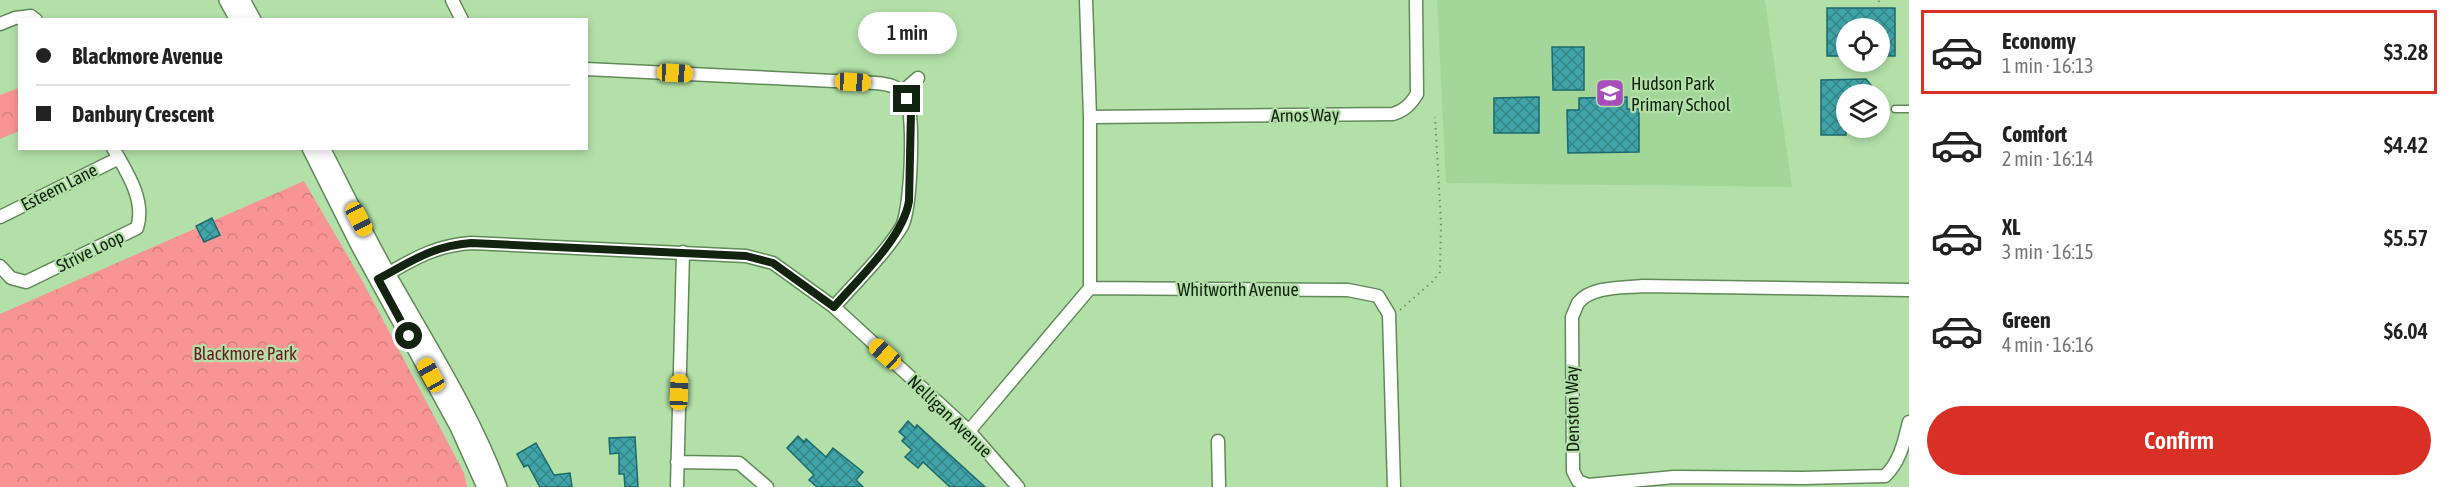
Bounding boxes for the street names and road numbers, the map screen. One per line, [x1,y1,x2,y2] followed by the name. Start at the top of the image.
[1271,104,1339,126] street label: Arnos Way
[17,159,101,215] street label: Esteem Lane
[53,226,127,276] street label: Strive Loop
[1177,279,1299,300] street label: Whitworth Avenue
[1561,366,1583,452] street label: Denston Way
[903,371,997,461] street label: Nelligan Avenue

